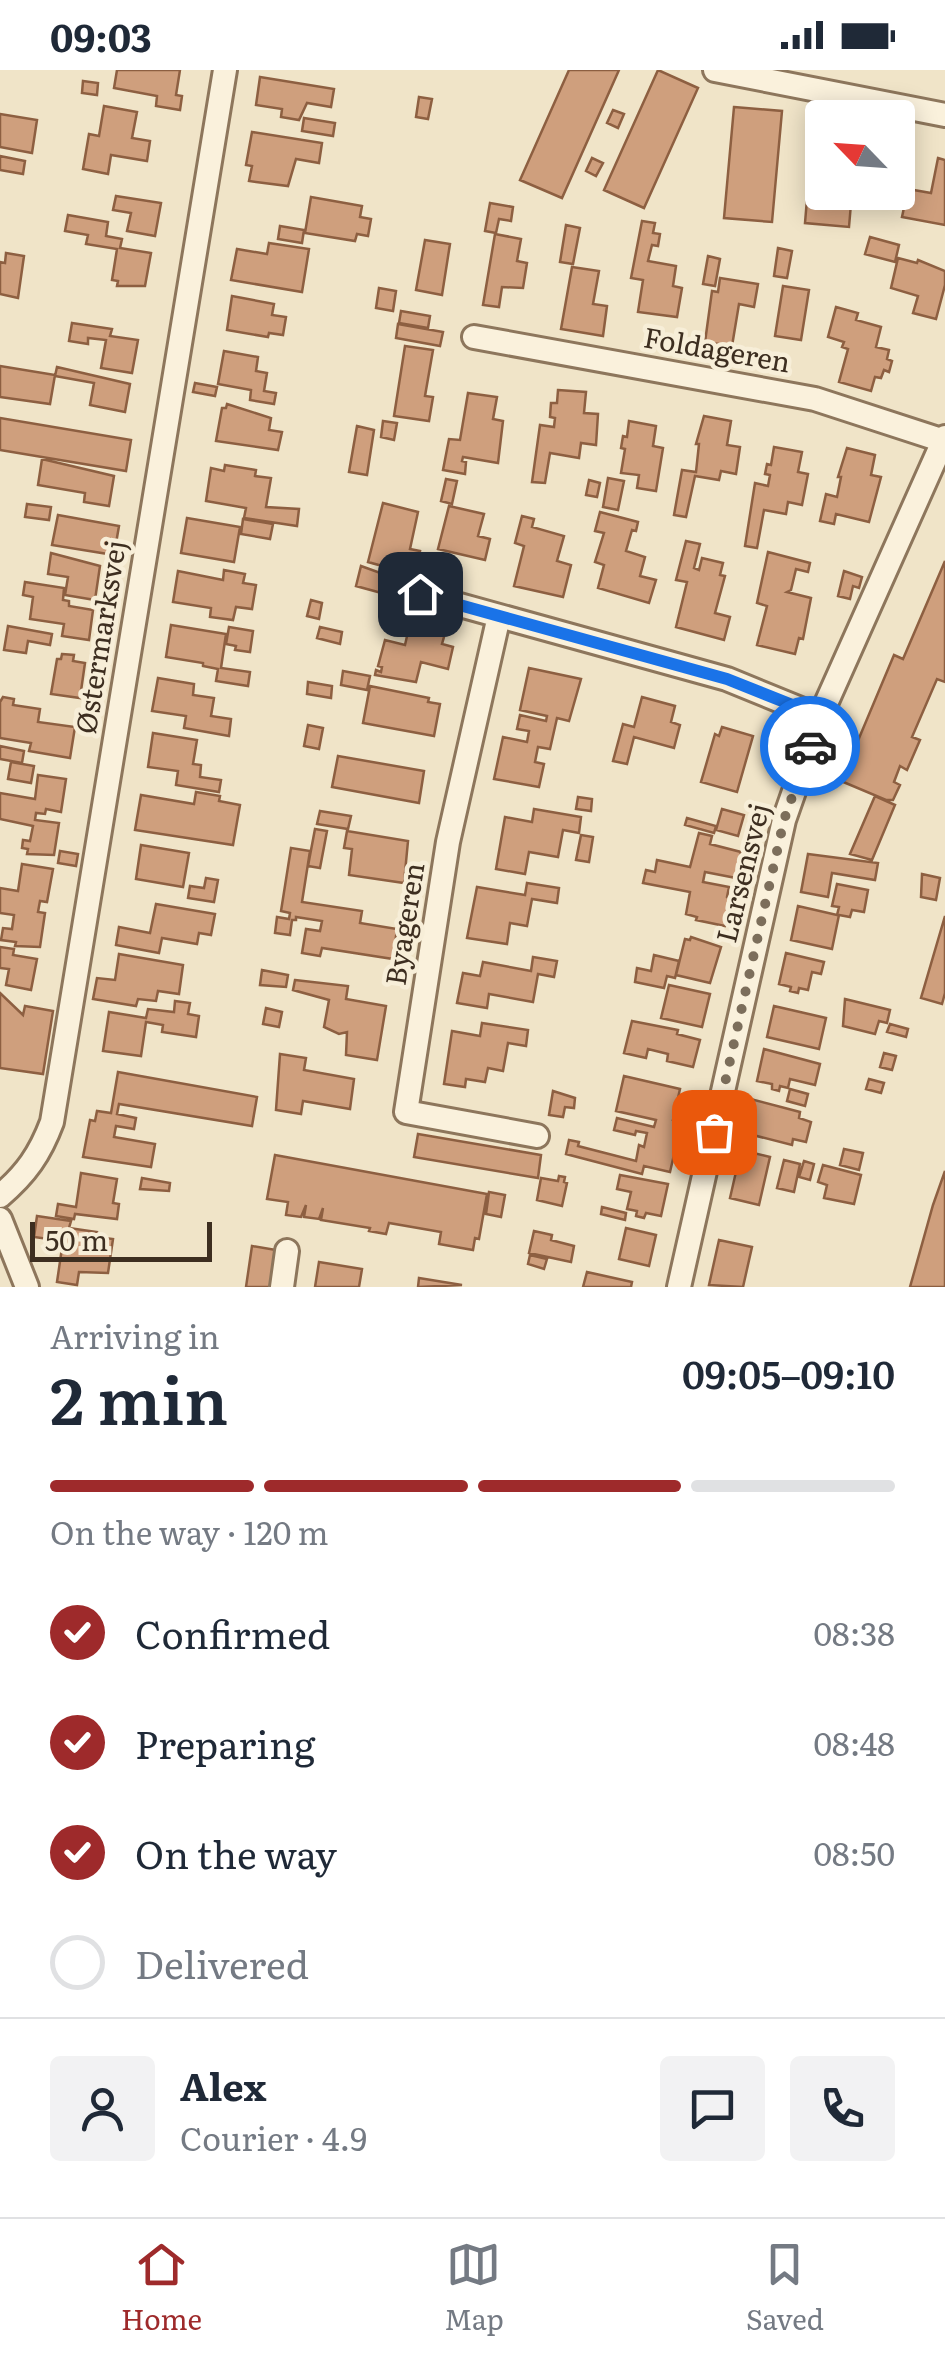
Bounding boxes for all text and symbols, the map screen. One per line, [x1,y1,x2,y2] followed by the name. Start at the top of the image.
[50,7,152,64] text: 09:03
[805,100,915,210] north arrow
[805,100,915,210] map controls
[641,314,794,382] street label: Foldageren
[63,537,135,737] street label: Østermarksvej
[378,552,463,637] pin
[393,567,448,622] icon: home
[760,696,860,796] courier
[783,719,838,774] icon: car
[703,798,779,947] street label: Larsensvej
[373,859,433,988] street label: Byageren
[672,1090,757,1175] pin
[687,1105,742,1160] icon: bag
[30,1217,212,1262] scale bar
[45,1218,108,1260] text: 50 m
[50,1311,220,1359] text: Arriving in
[682,1344,895,1401] text: 09:05–09:10
[50,1348,228,1445] text: 2 min
[50,1507,329,1555] text: On the way · 120 m
[135,1604,330,1661] text: Confirmed
[50,1605,105,1660] icon: check
[814,1608,895,1656] text: 08:38
[135,1714,315,1771] text: Preparing
[50,1715,105,1770] icon: check
[814,1718,895,1766] text: 08:48
[135,1824,337,1881] text: On the way
[50,1825,105,1880] icon: check
[813,1828,895,1876] text: 08:50
[135,1934,309,1991] text: Delivered
[50,2056,155,2161] button: person
[180,2056,266,2113] text: Alex
[660,2056,765,2161] button: chat
[790,2056,895,2161] button: phone
[180,2113,367,2161] text: Courier · 4.9
[121,2237,202,2339] tab: Home
[444,2237,504,2339] tab: Map
[746,2237,824,2339] tab: Saved

